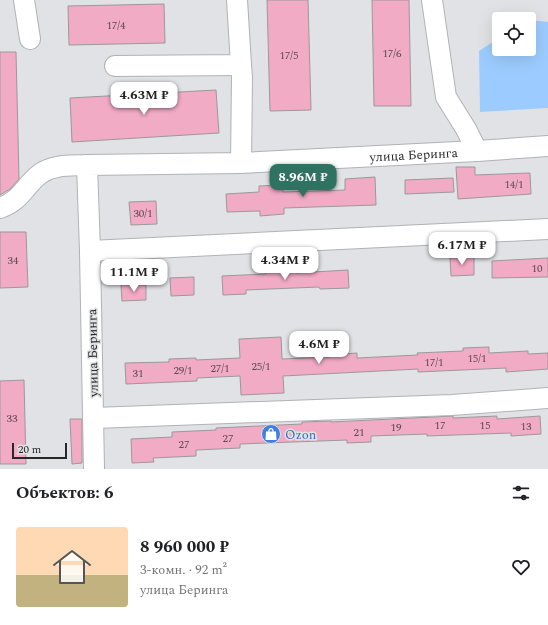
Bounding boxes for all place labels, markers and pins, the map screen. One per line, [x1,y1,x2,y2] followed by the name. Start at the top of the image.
[107,82,181,116] pin: 4.63M ₽
[266,164,340,198] pin: 8.96M ₽
[425,232,499,266] pin: 6.17M ₽
[248,247,322,281] pin: 4.34M ₽
[97,259,171,293] pin: 11.1M ₽
[286,331,352,365] pin: 4.6M ₽
[260,423,282,445] shop icon: Ozon
[285,425,317,445] place label: Ozon

